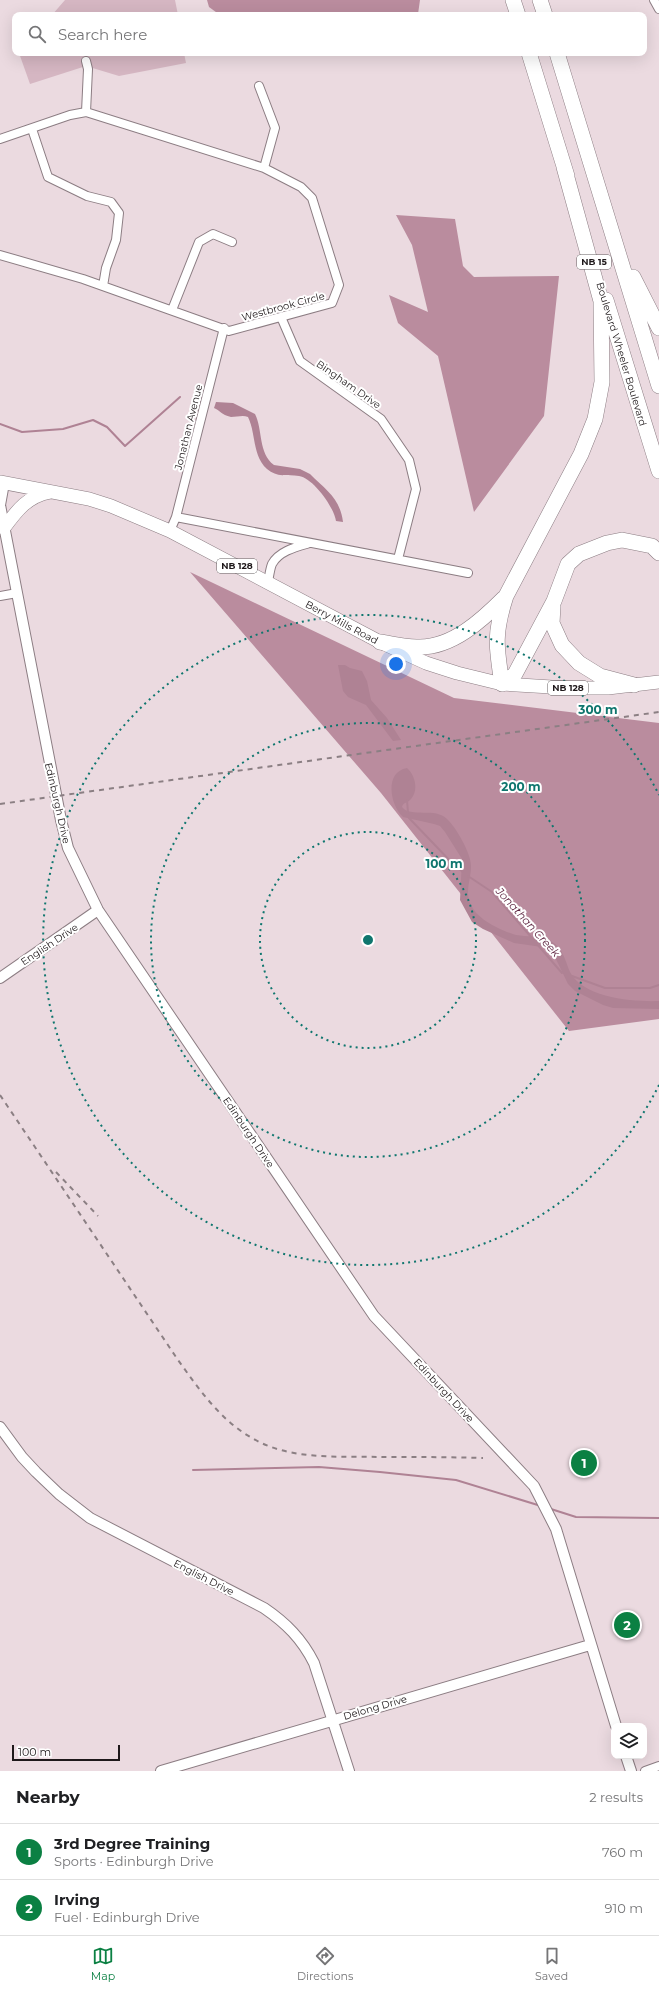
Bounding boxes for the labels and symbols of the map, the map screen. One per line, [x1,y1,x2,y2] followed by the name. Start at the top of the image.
[577,255,611,269] road number: NB 15
[593,281,650,428] street label: Boulevard Wheeler Boulevard
[240,289,326,324] street label: Westbrook Circle
[314,357,384,412] street label: Bingham Drive
[171,383,205,472] street label: Jonathan Avenue
[217,559,257,573] road number: NB 128
[303,598,380,647] street label: Berry Mills Road
[386,654,406,674] your location
[548,681,588,695] road number: NB 128
[577,702,618,717] text: 300 m
[42,761,73,845] street label: Edinburgh Drive
[501,779,541,794] text: 200 m
[426,856,462,871] text: 100 m
[492,884,563,960] water label: Jonathan Creek
[18,921,80,968] street label: English Drive
[361,933,375,947] centre of rings
[220,1094,277,1170] street label: Edinburgh Drive
[411,1356,477,1425] street label: Edinburgh Drive
[571,1448,597,1478] pin: 1
[171,1557,236,1598] street label: English Drive
[614,1610,640,1640] pin: 2
[342,1692,409,1723] street label: Delong Drive
[12,1743,120,1762] scale bar

